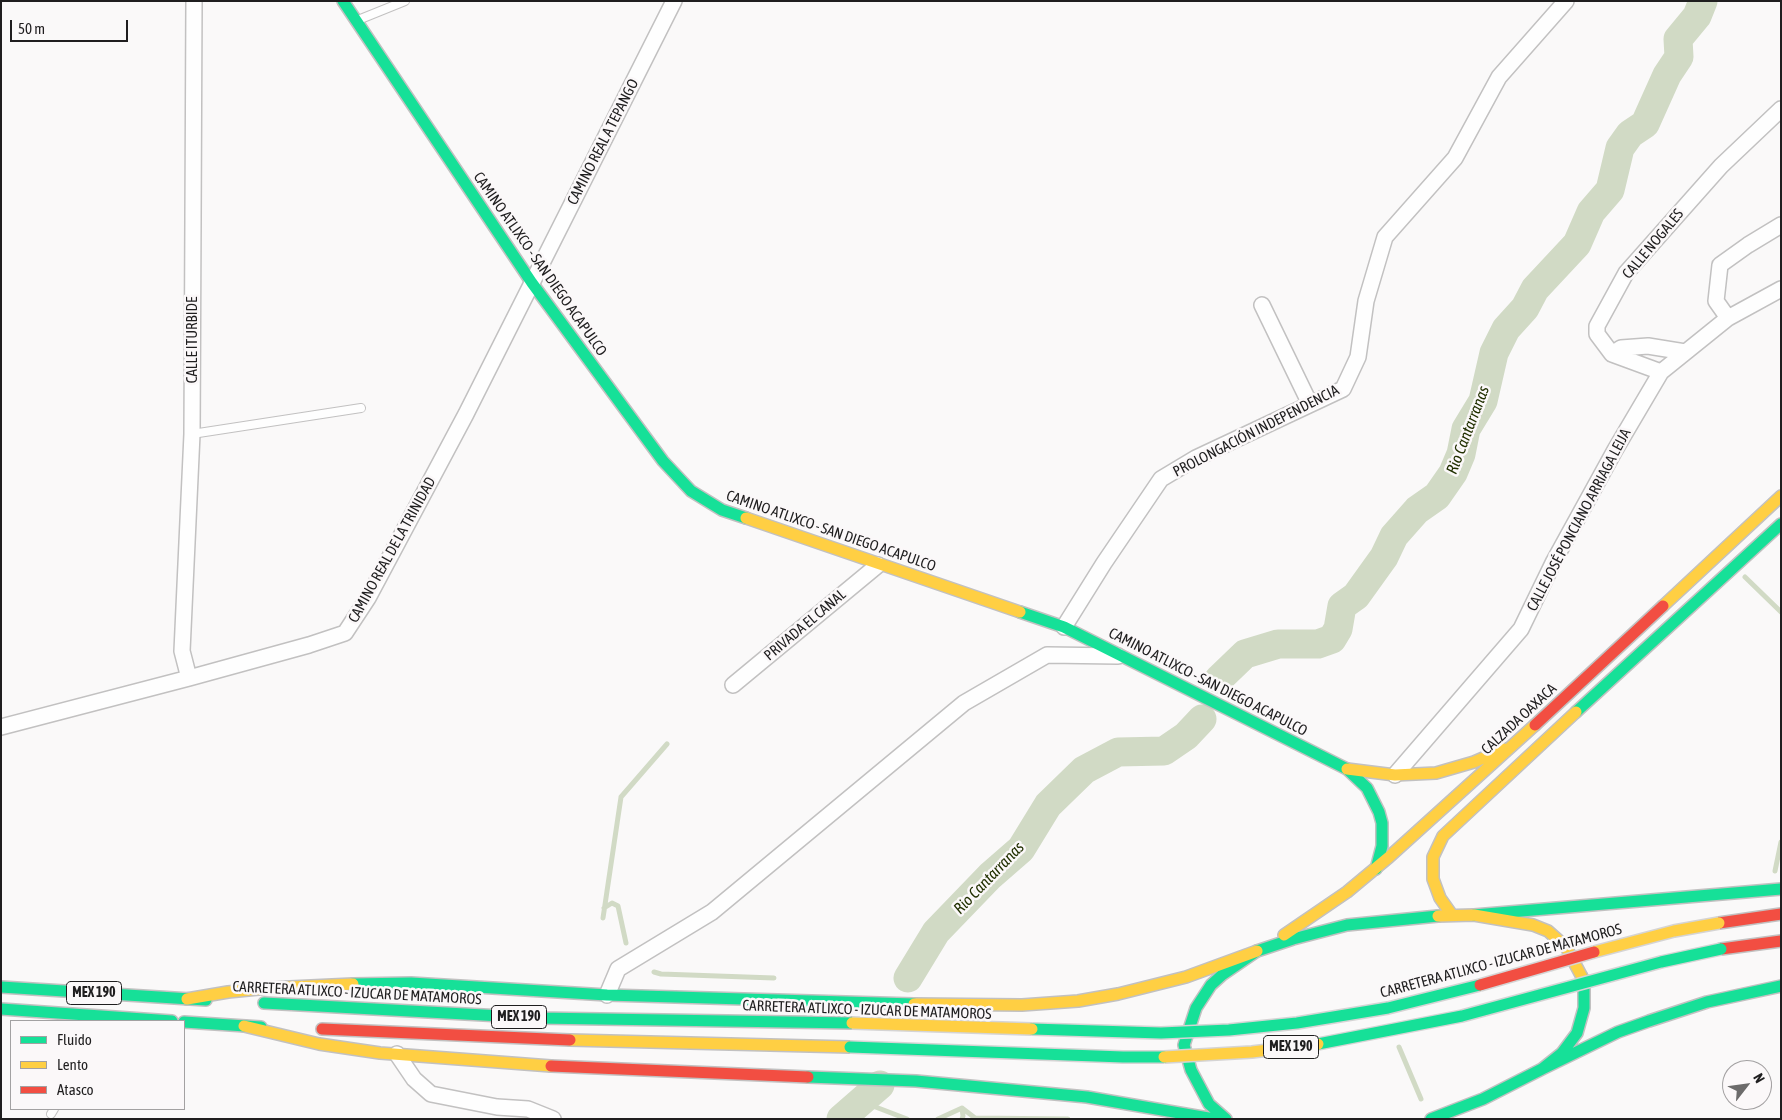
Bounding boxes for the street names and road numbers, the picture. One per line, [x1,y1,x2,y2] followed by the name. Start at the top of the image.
[563,76,643,208] street label: CAMINO REAL A TEPANGO
[469,169,611,359] street label: CAMINO ATLIXCO - SAN DIEGO ACAPULCO
[1619,205,1687,283] street label: CALLE NOGALES
[183,297,201,383] street label: CALLE ITURBIDE
[1170,381,1342,481] street label: PROLONGACIÓN INDEPENDENCIA
[1523,426,1635,614] street label: CALLE JOSÉ PONCIANO ARRIAGA LEIJA
[344,474,440,626] street label: CAMINO REAL DE LA TRINIDAD
[724,487,938,575] street label: CAMINO ATLIXCO - SAN DIEGO ACAPULCO
[760,586,850,664] street label: PRIVADA EL CANAL
[1106,624,1310,740] street label: CAMINO ATLIXCO - SAN DIEGO ACAPULCO
[1478,680,1560,758] street label: CALZADA OAXACA
[1378,920,1624,1002] street label: CARRETERA ATLIXCO - IZUCAR DE MATAMOROS
[232,977,482,1009] street label: CARRETERA ATLIXCO - IZUCAR DE MATAMOROS
[66,981,122,1004] road number: MEX 190
[742,997,992,1023] street label: CARRETERA ATLIXCO - IZUCAR DE MATAMOROS
[492,1006,546,1028] road number: MEX 190
[1264,1036,1318,1058] road number: MEX 190

